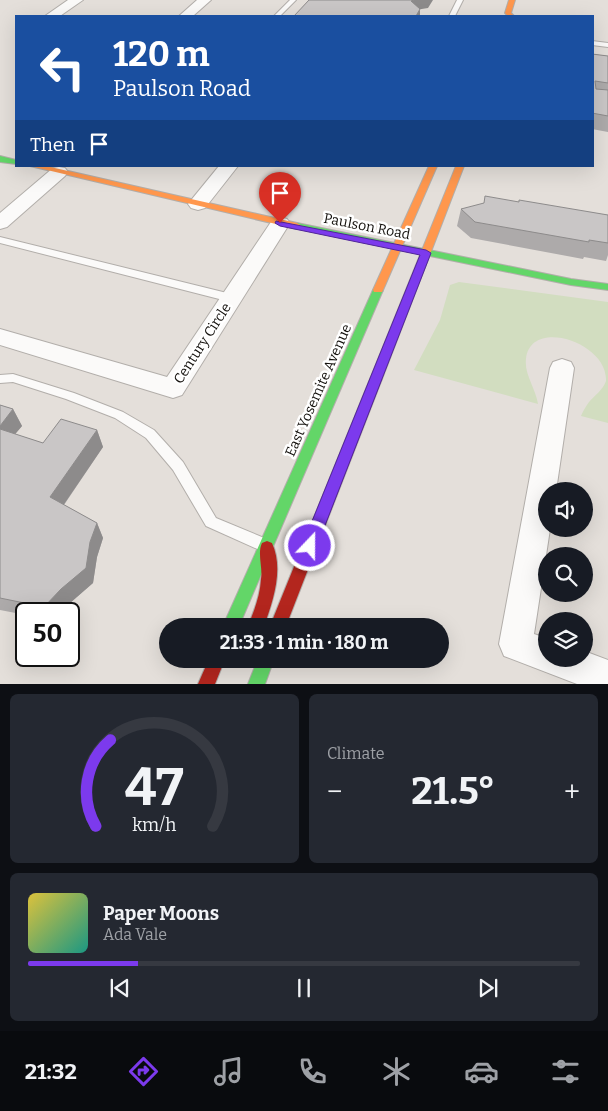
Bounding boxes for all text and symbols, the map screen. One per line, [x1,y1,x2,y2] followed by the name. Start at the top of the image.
[113,33,210,75] text: 120 m
[30,35,95,100] icon: left
[113,75,251,102] text: Paulson Road
[85,130,113,158] icon: arrive
[30,133,75,156] text: Then
[259,172,301,223] pin
[266,179,294,207] icon: arrive
[322,210,412,243] street label: Paulson Road
[170,300,235,387] street label: Century Circle
[282,321,355,459] street label: East Yosemite Avenue
[538,482,593,667] map controls
[538,482,593,537] button: sound
[283,519,335,571] position arrow
[538,547,593,602] button: search
[15,602,80,667] speed limit sign: 50
[538,612,593,667] button: layers
[220,631,388,654] text: 21:33 · 1 min · 180 m
[327,744,385,763] text: Climate
[125,756,184,819] text: 47
[411,768,495,814] text: 21.5°
[327,775,342,808] text: −
[564,775,580,808] text: +
[132,814,177,836] text: km/h
[103,902,219,925] text: Paper Moons
[103,925,167,944] text: Ada Vale
[106,974,134,1002] icon: previous
[290,974,318,1002] icon: pause
[474,974,502,1002] icon: next
[126,1054,161,1089] icon: directions
[211,1054,246,1089] icon: music
[295,1054,330,1089] icon: phone
[379,1054,414,1089] icon: climate
[464,1054,499,1089] icon: car
[548,1054,583,1089] icon: filters
[25,1058,77,1085] text: 21:32

